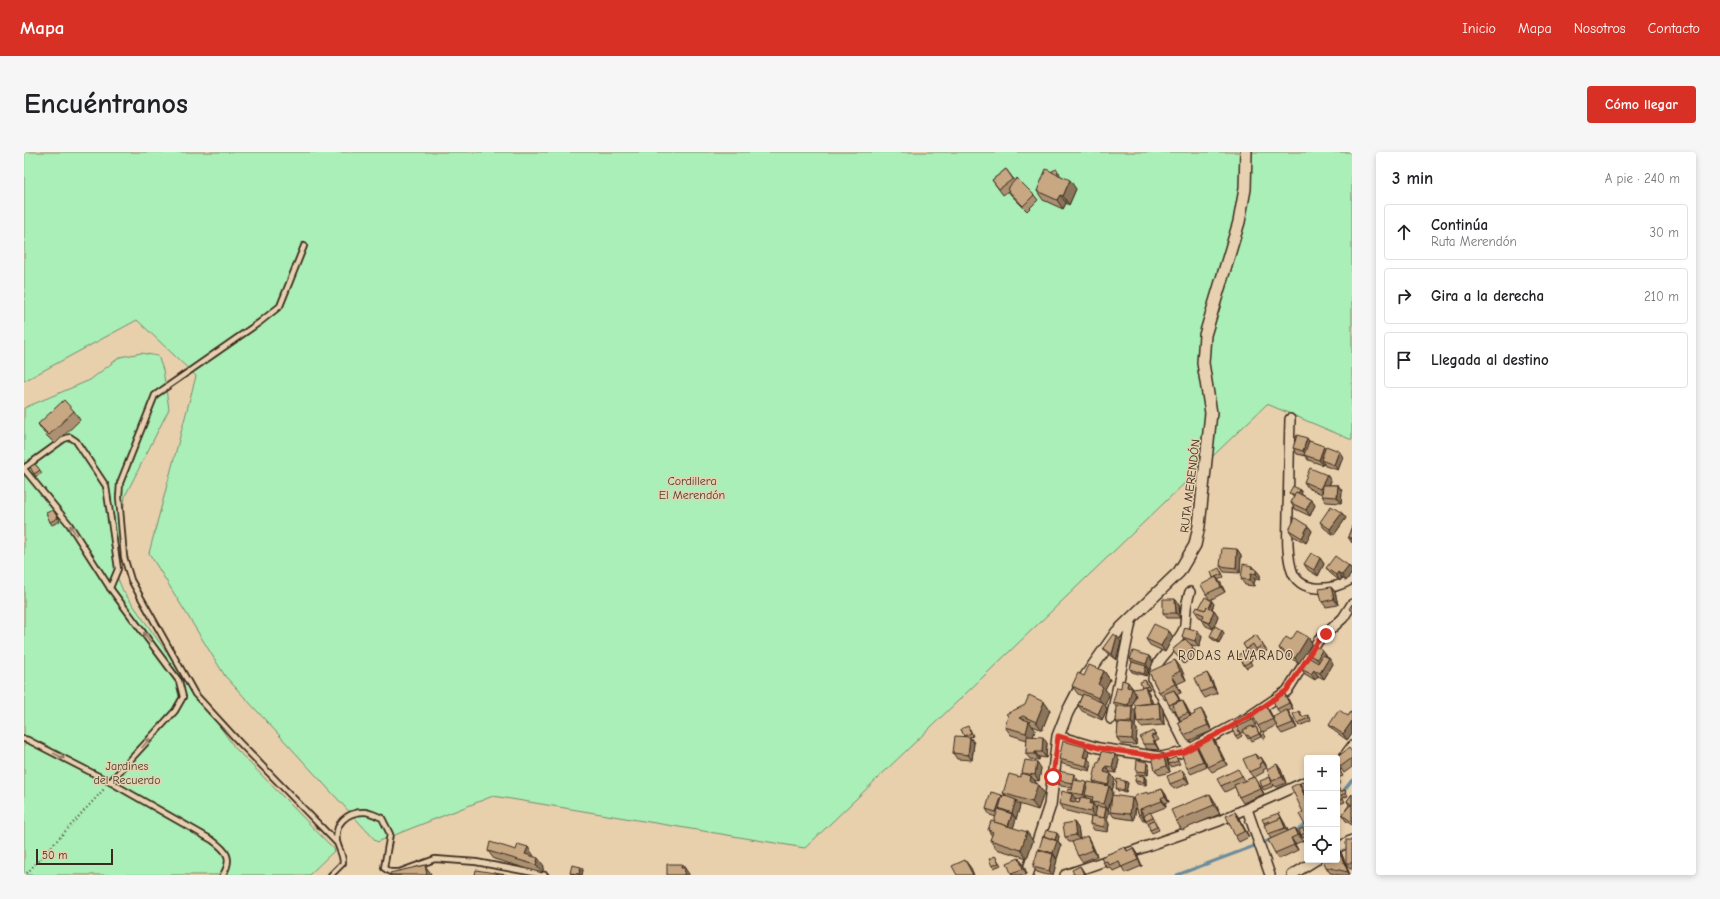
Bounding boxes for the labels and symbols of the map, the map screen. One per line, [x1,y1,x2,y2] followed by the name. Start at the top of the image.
[1177,438,1203,534] street label: RUTA MERENDÓN
[659,474,725,502] park label: Cordillera El Merendón
[69,524,77,536] one-way arrow
[1317,625,1335,643] route end
[142,632,151,643] one-way arrow
[1178,648,1294,663] district label: RODAS ALVARADO
[141,738,151,748] one-way arrow
[53,752,65,760] one-way arrow
[93,759,161,787] park label: Jardines del Recuerdo
[1044,768,1062,786] route start
[36,847,113,866] scale bar

